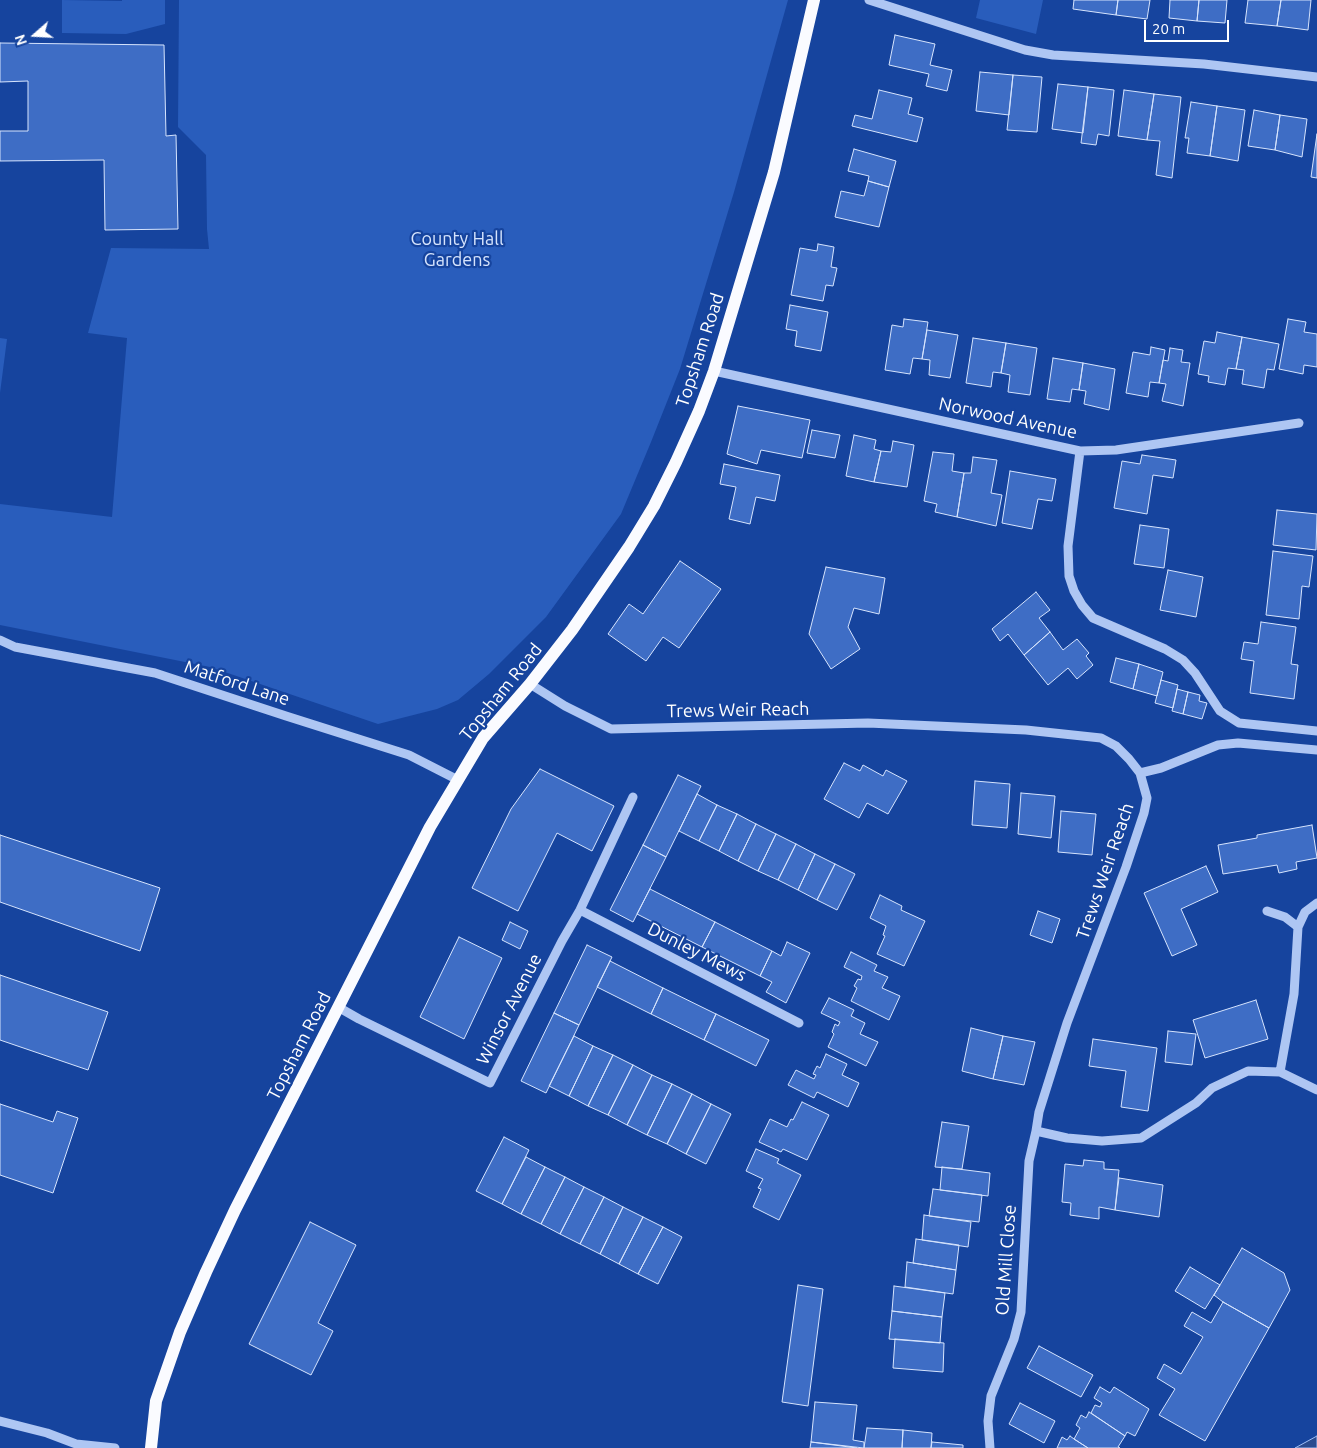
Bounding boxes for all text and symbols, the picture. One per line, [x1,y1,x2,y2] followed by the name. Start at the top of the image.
[10,10,60,60] north arrow
[1147,10,1232,42] scale bar
[1152,20,1185,37] text: 20 m
[12,32,30,47] text: N
[410,228,504,270] park label: County Hall Gardens
[671,290,729,410] street label: Topsham Road
[937,393,1079,443] street label: Norwood Avenue
[455,639,547,745] street label: Topsham Road
[182,656,292,710] street label: Matford Lane
[666,698,810,722] street label: Trews Weir Reach
[1072,800,1138,942] street label: Trews Weir Reach
[644,918,750,986] street label: Dunley Mews
[472,950,546,1068] street label: Winsor Avenue
[262,988,336,1104] street label: Topsham Road
[991,1204,1021,1316] street label: Old Mill Close

